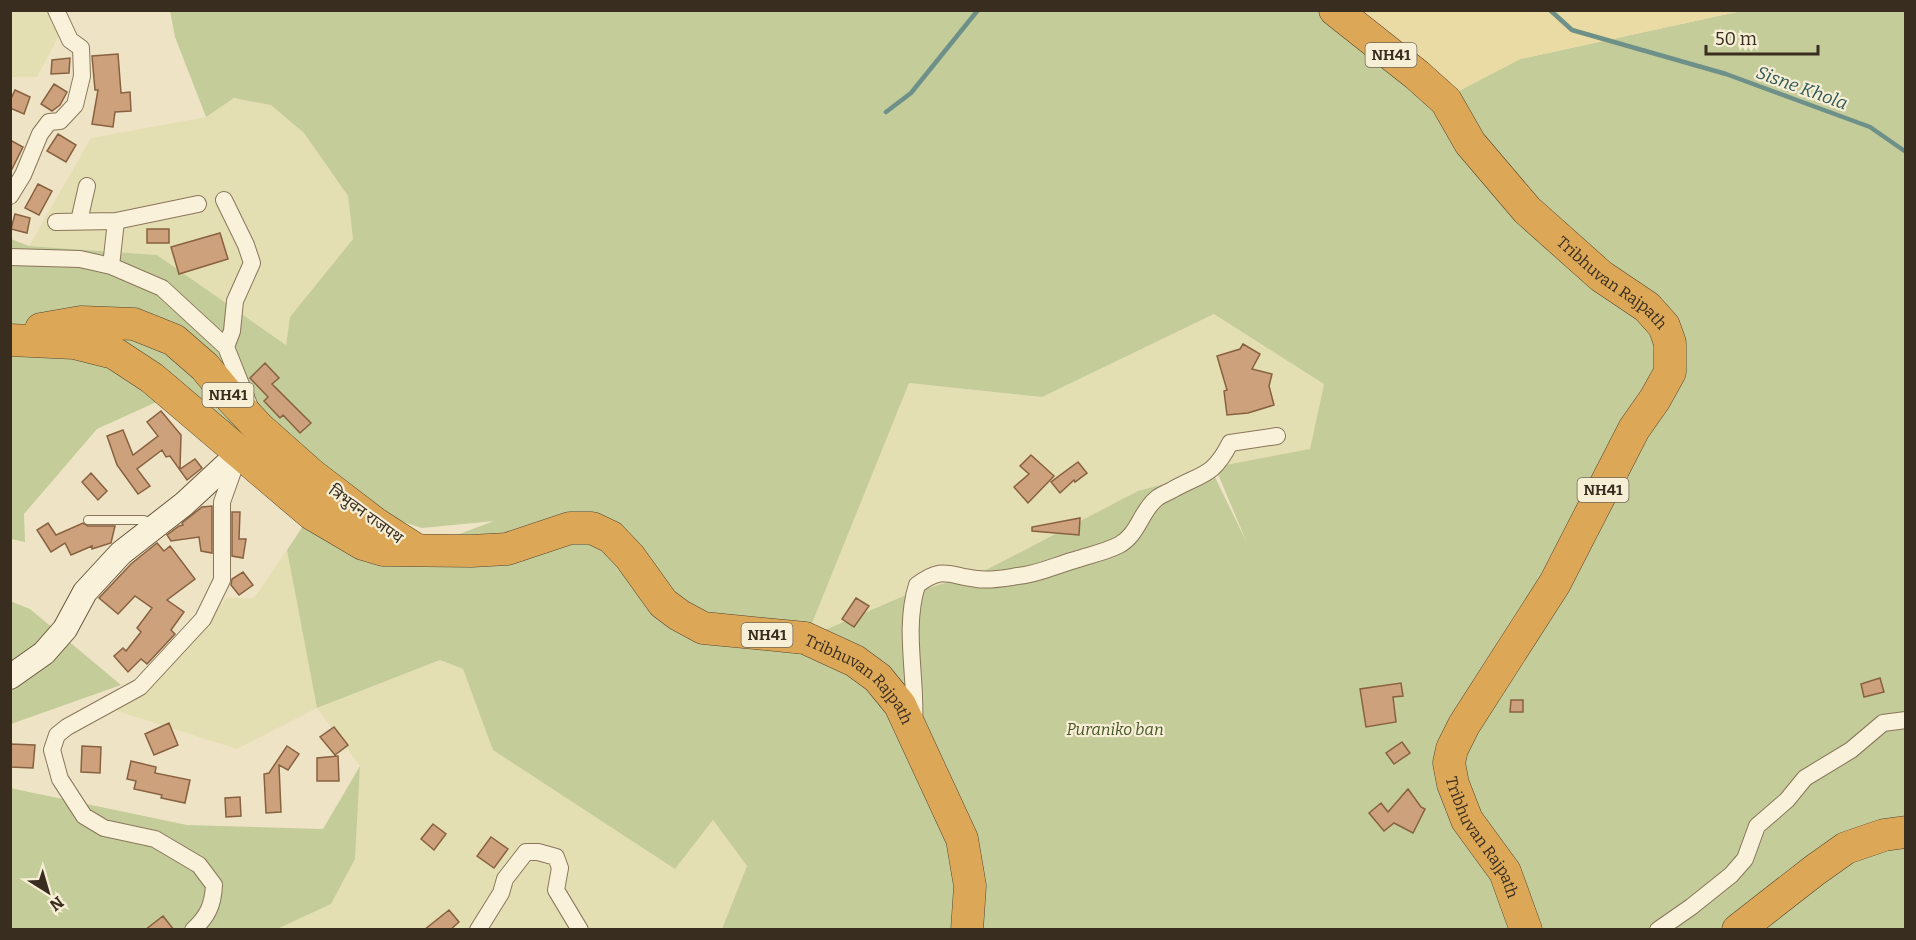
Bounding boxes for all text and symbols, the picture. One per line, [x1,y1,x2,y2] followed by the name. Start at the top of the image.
[1706,18,1818,56] scale bar
[1715,28,1757,50] text: 50 m
[1366,43,1416,67] road number: NH41
[1753,61,1851,115] water label: Sisne Khola
[1553,232,1671,333] street label: Tribhuvan Rajpath
[202,383,254,407] road number: NH41
[1578,478,1628,502] road number: NH41
[325,481,407,549] street label: त्रिभुवन राजपथ
[742,623,792,647] road number: NH41
[802,630,917,727] street label: Tribhuvan Rajpath
[1066,720,1164,739] park label: Puraniko ban
[1442,775,1523,900] street label: Tribhuvan Rajpath
[18,862,78,922] north arrow
[46,892,67,915] text: N

